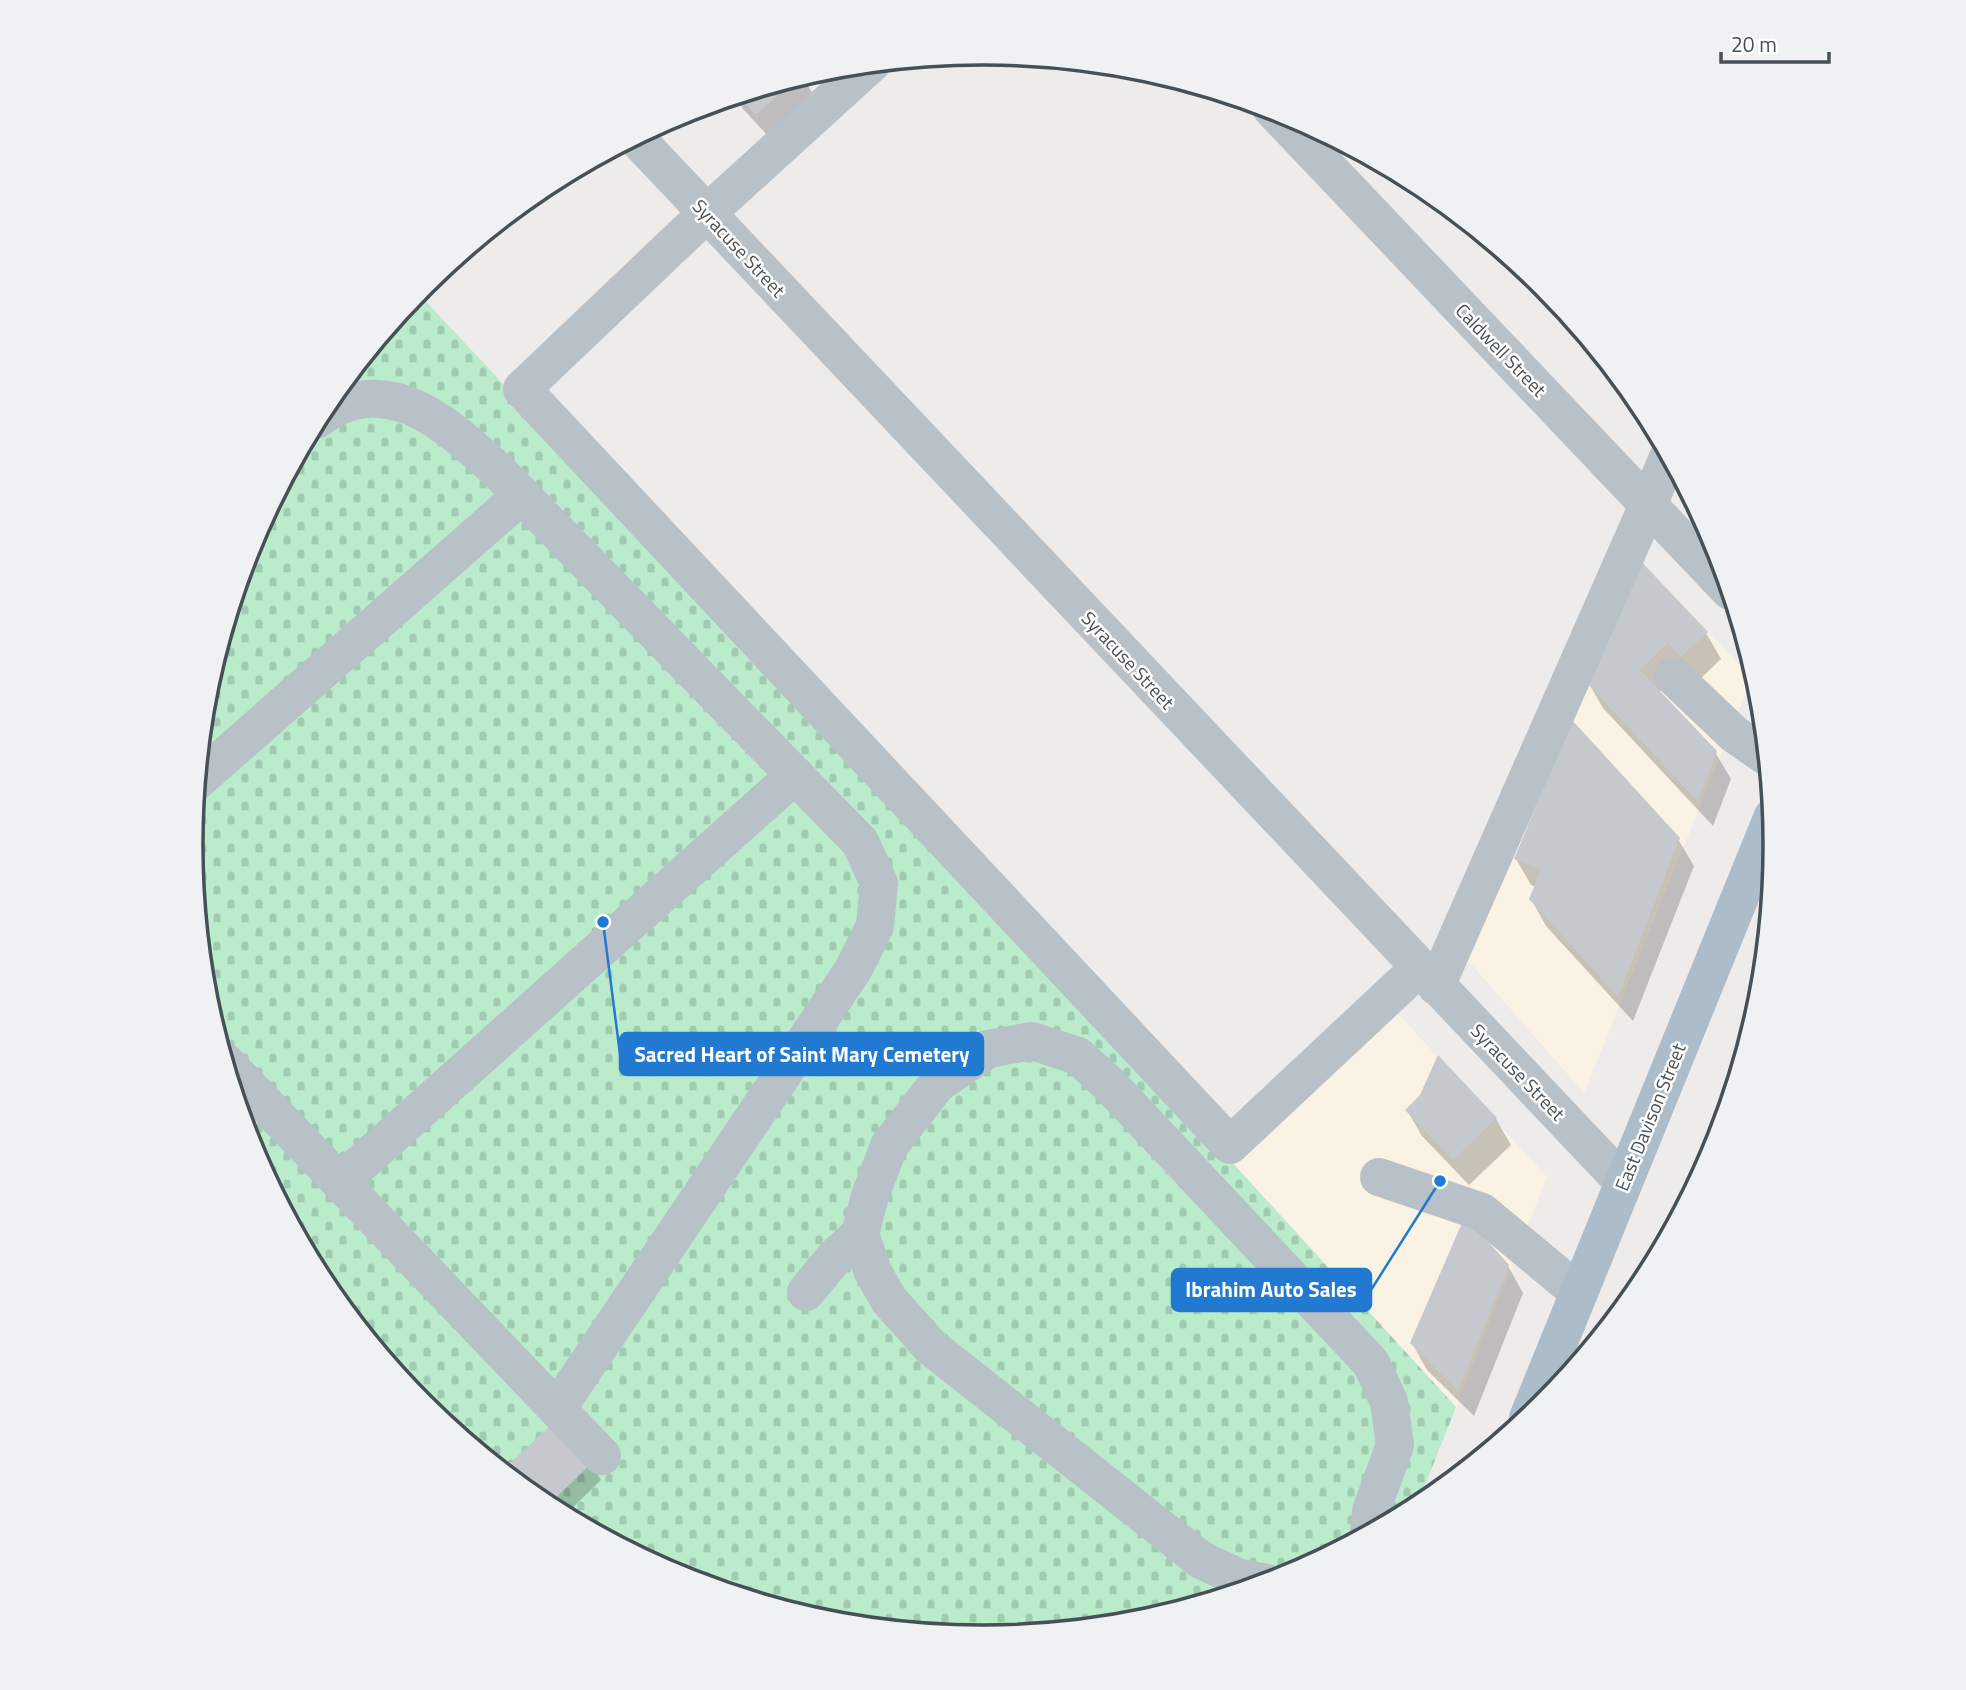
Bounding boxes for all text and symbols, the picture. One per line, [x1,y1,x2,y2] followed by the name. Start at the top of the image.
[1721,21,1829,65] scale bar
[1731,28,1777,60] text: 20 m
[686,192,793,304] street label: Syracuse Street
[1449,296,1554,403] street label: Caldwell Street
[1075,604,1182,716] street label: Syracuse Street
[1464,1016,1573,1127] street label: Syracuse Street
[620,1033,983,1075] callout: Sacred Heart of Saint Mary Cemetery
[634,1038,970,1070] text: Sacred Heart of Saint Mary Cemetery
[1607,1038,1692,1195] street label: East Davison Street
[1172,1269,1371,1311] callout: Ibrahim Auto Sales
[1185,1273,1357,1305] text: Ibrahim Auto Sales

